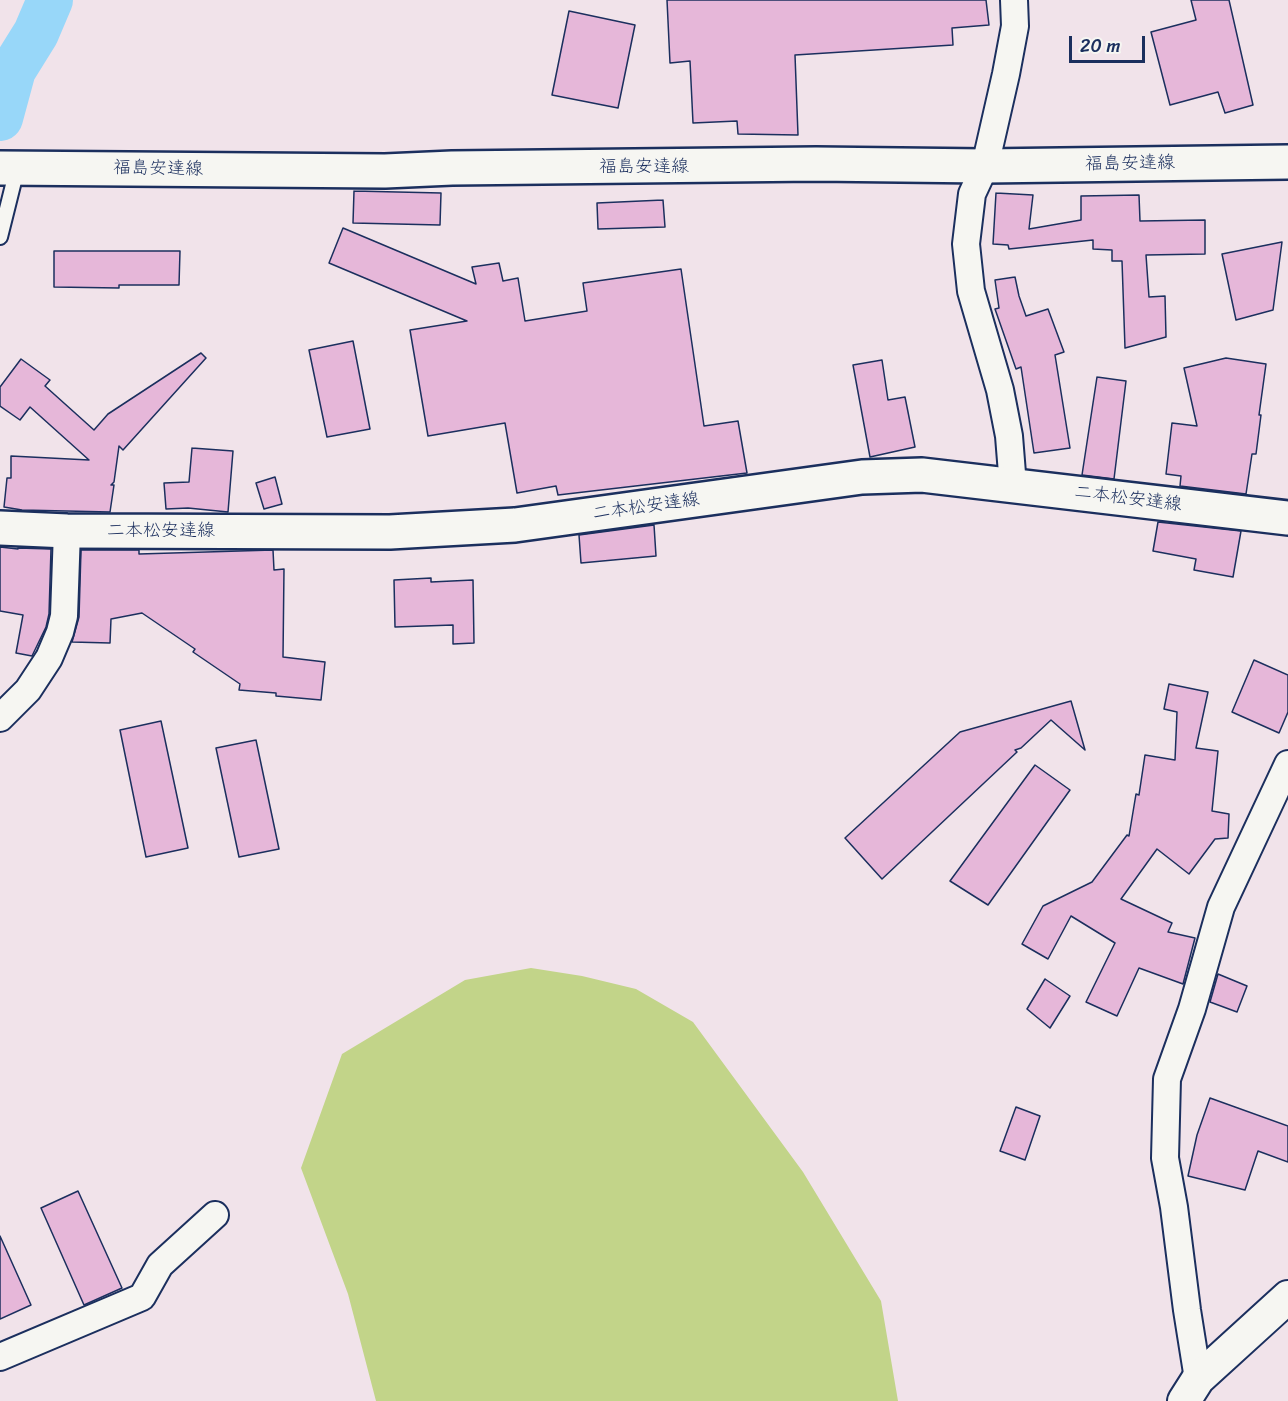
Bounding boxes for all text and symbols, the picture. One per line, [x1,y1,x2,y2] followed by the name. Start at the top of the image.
[1072,24,1148,62] scale bar
[1080,30,1120,62] text: 20 m
[1085,152,1175,176] street label: 福島安達線
[599,156,689,178] street label: 福島安達線
[113,157,203,181] street label: 福島安達線
[1073,482,1183,516] street label: 二本松安達線
[591,489,701,525] street label: 二本松安達線
[107,520,215,542] street label: 二本松安達線

